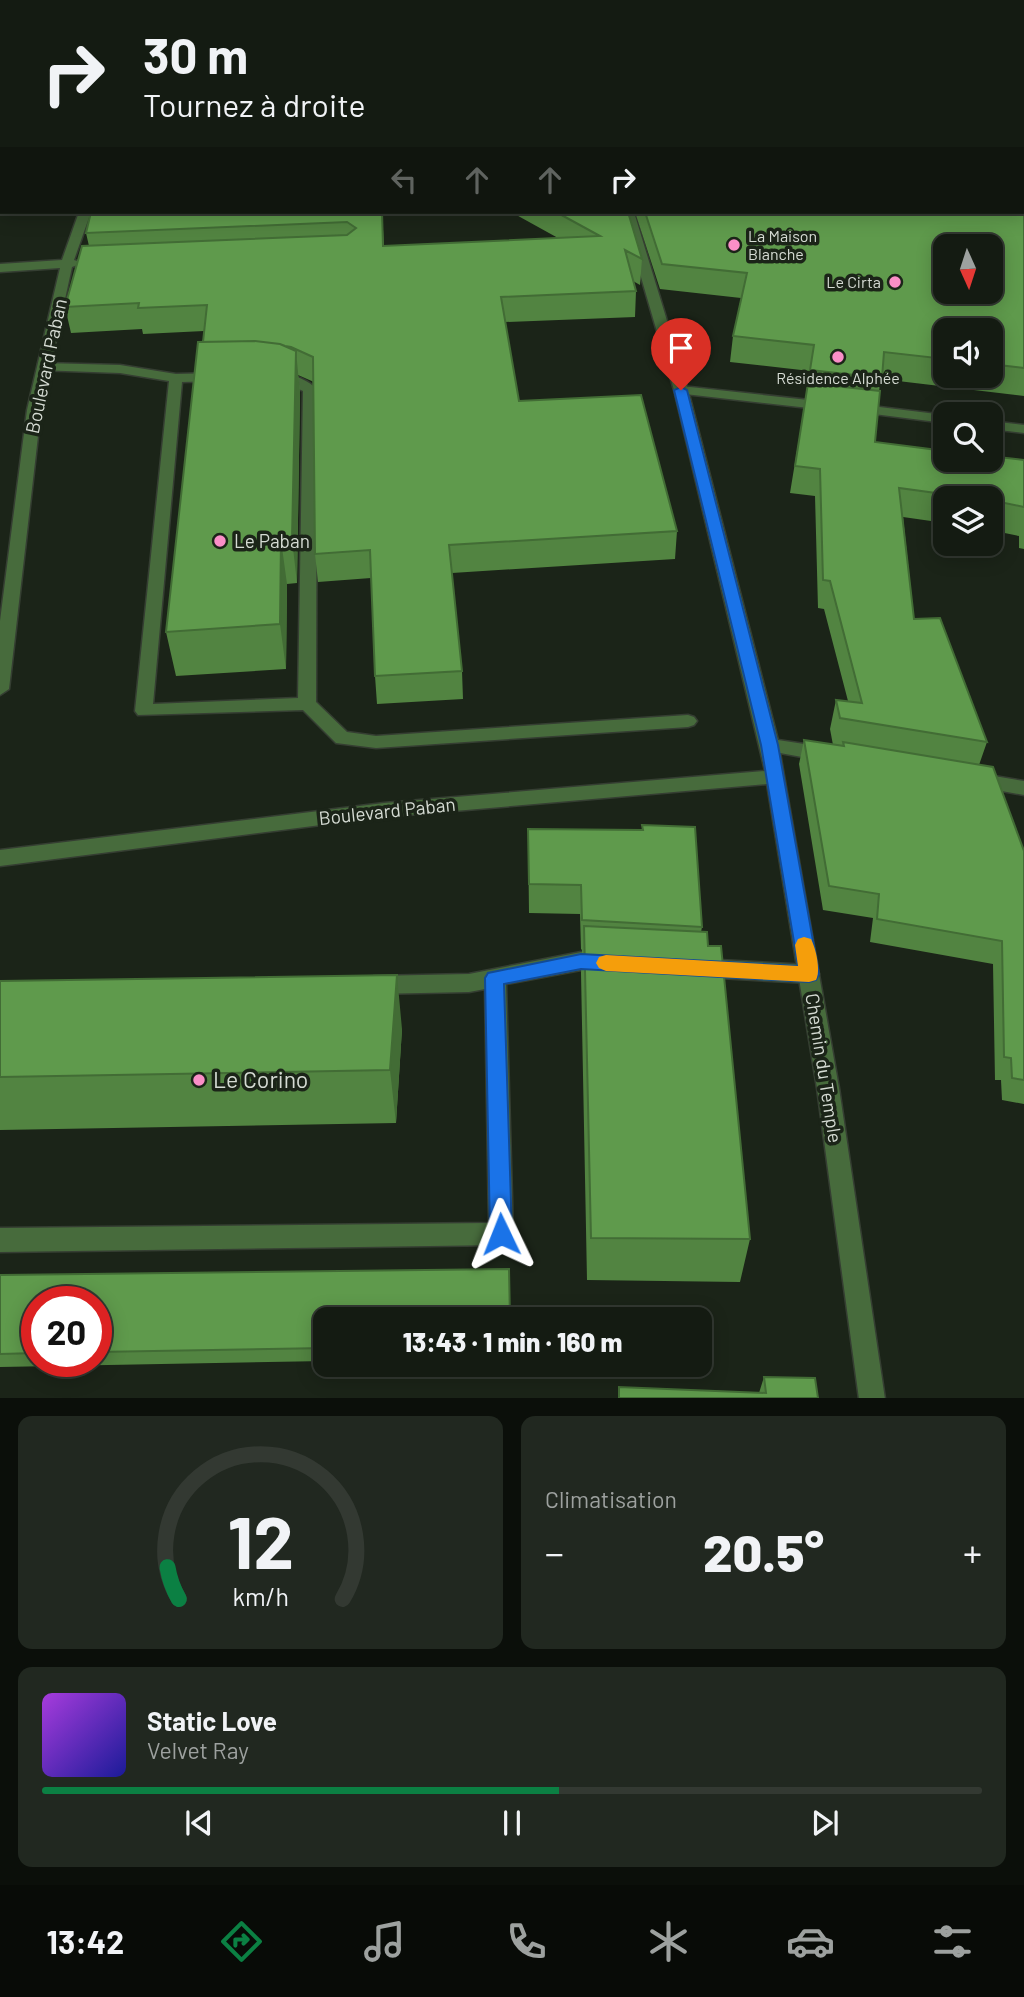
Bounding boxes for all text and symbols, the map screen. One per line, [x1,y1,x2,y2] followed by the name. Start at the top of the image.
[143,25,248,84] text: 30 m
[28,28,119,119] icon: right
[143,85,365,123] text: Tournez à droite
[385,161,423,199] icon: left
[458,161,496,199] icon: ahead
[531,161,569,199] icon: ahead
[604,161,642,199] icon: right
[748,226,817,263] place label: La Maison Blanche
[933,234,1003,304] north arrow
[933,234,1003,556] map controls
[726,237,742,253] marker: La Maison Blanche
[826,272,881,291] place label: Le Cirta
[887,274,903,290] marker: Le Cirta
[20,296,71,436] street label: Boulevard Paban
[651,318,711,390] pin
[933,318,1003,388] button: sound
[662,329,700,367] icon: arrive
[830,349,846,365] marker: Résidence Alphée
[776,368,900,387] place label: Résidence Alphée
[933,402,1003,472] button: search
[933,486,1003,556] button: layers
[234,529,310,552] place label: Le Paban
[212,533,228,549] marker: Le Paban
[317,792,456,829] street label: Boulevard Paban
[801,992,848,1144] street label: Chemin du Temple
[213,1065,308,1093] place label: Le Corino
[191,1072,207,1088] marker: Le Corino
[464,1197,538,1271] position arrow
[21,1286,112,1377] speed limit sign: 20
[403,1326,622,1357] text: 13:43 · 1 min · 160 m
[545,1485,677,1513] text: Climatisation
[227,1496,294,1584] text: 12
[703,1520,824,1582] text: 20.5°
[545,1529,564,1575] text: −
[963,1529,982,1575] text: +
[232,1580,289,1610] text: km/h
[147,1705,277,1736] text: Static Love
[147,1736,249,1764] text: Velvet Ray
[180,1804,218,1842] icon: previous
[493,1804,531,1842] icon: pause
[806,1804,844,1842] icon: next
[217,1917,266,1966] icon: directions
[360,1917,409,1966] icon: music
[502,1917,551,1966] icon: phone
[644,1917,693,1966] icon: climate
[786,1917,835,1966] icon: car
[928,1917,977,1966] icon: filters
[47,1922,124,1960] text: 13:42

